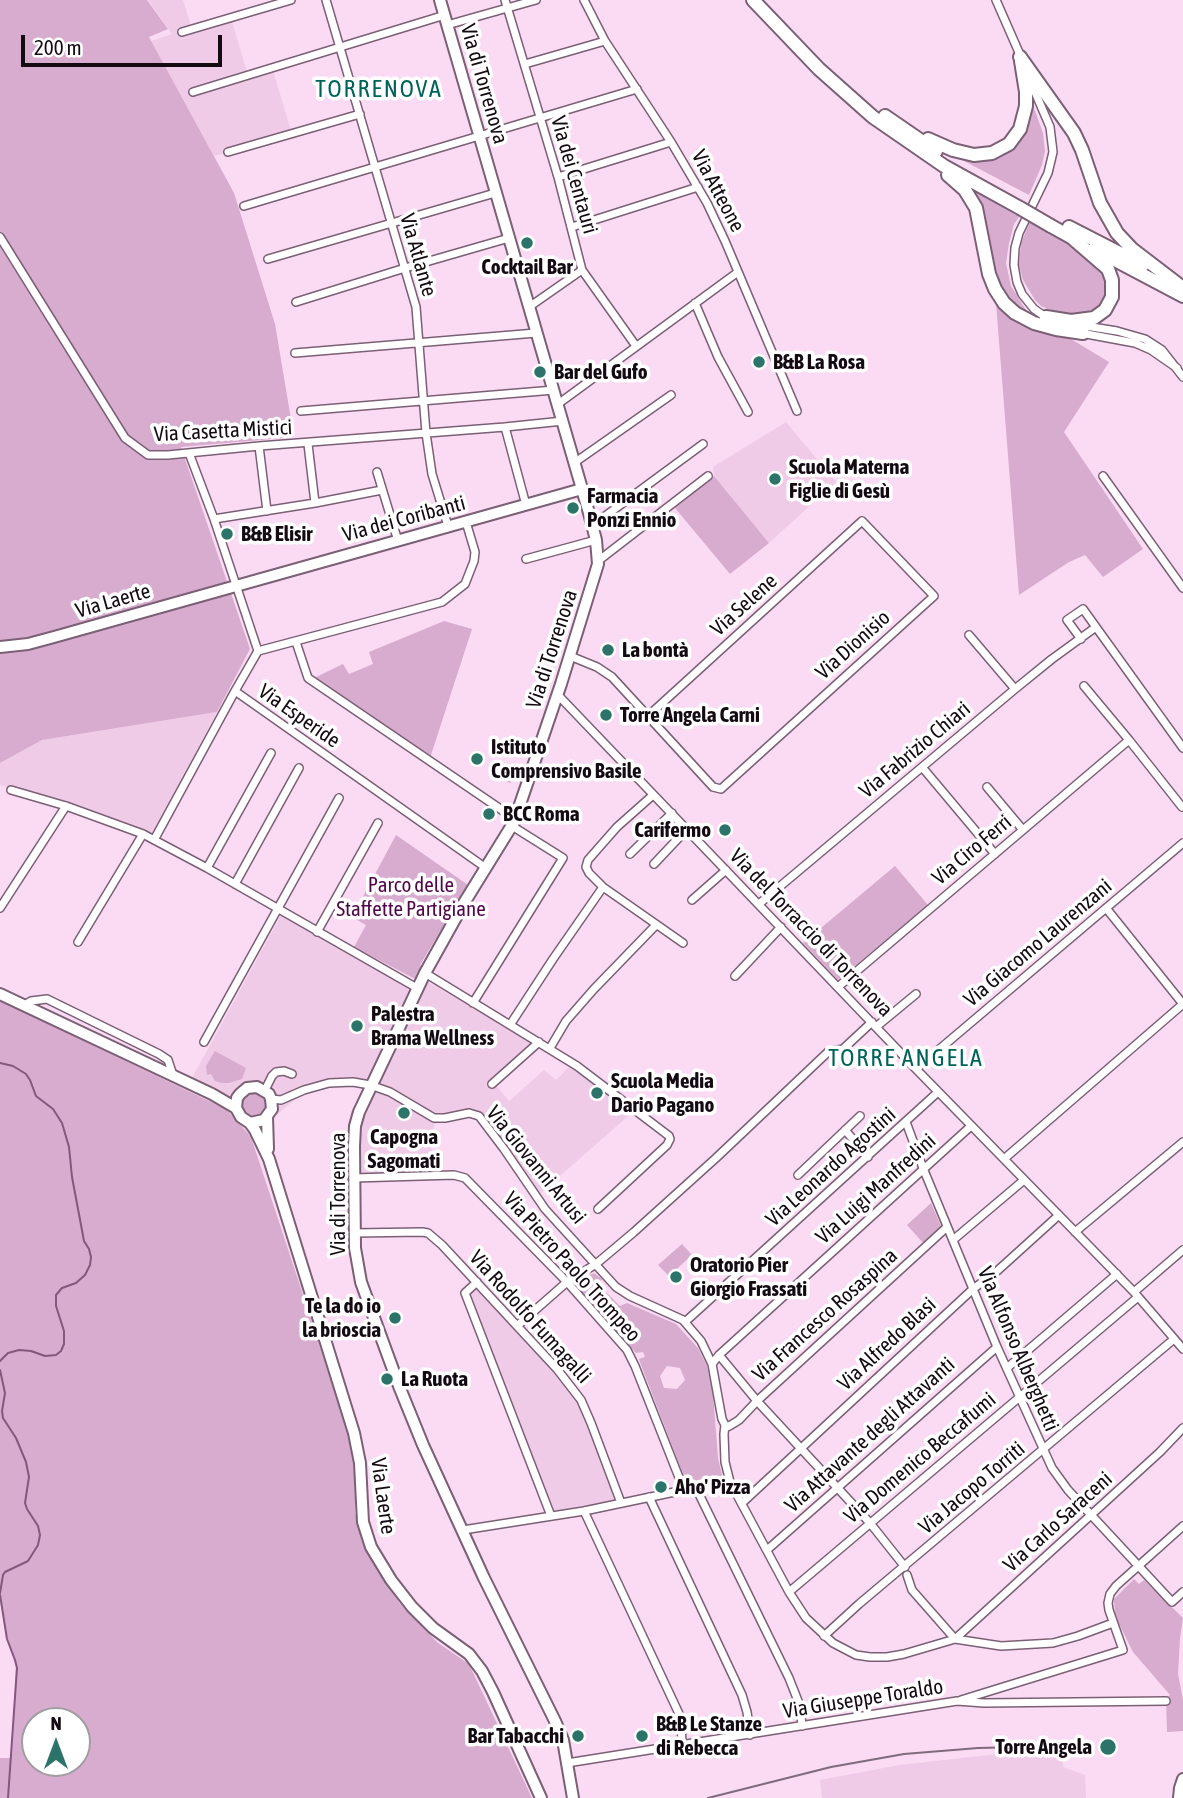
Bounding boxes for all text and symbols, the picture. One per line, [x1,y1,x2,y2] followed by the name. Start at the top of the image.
[24,21,226,65] scale bar
[455,21,513,147] street label: Via di Torrenova
[34,35,82,59] text: 200 m
[316,75,442,103] district label: TORRENOVA
[545,113,603,237] street label: Via dei Centauri
[686,146,750,236] street label: Via Atteone
[394,211,442,299] street label: Via Atlante
[519,235,535,251] marker: Cocktail Bar
[481,254,573,280] place label: Cocktail Bar
[773,349,865,375] place label: B&B La Rosa
[751,354,767,370] marker: B&B La Rosa
[554,359,648,385] place label: Bar del Gufo
[532,364,548,380] marker: Bar del Gufo
[153,415,293,447] street label: Via Casetta Mistici
[789,454,909,504] place label: Scuola Materna Figlie di Gesù
[767,471,783,487] marker: Scuola Materna Figlie di Gesù
[587,483,676,533] place label: Farmacia Ponzi Ennio
[340,491,468,547] street label: Via dei Coribanti
[565,500,581,516] marker: Farmacia Ponzi Ennio
[241,521,312,547] place label: B&B Elisir
[219,526,235,542] marker: B&B Elisir
[706,569,782,641] street label: Via Selene
[73,578,153,624] street label: Via Laerte
[521,587,583,711] street label: Via di Torrenova
[811,605,895,685] street label: Via Dionisio
[622,637,689,663] place label: La bontà
[600,642,616,658] marker: La bontà
[253,679,345,753] street label: Via Esperide
[854,696,976,804] street label: Via Fabrizio Chiari
[620,702,760,728] place label: Torre Angela Carni
[598,707,614,723] marker: Torre Angela Carni
[491,734,642,784] place label: Istituto Comprensivo Basile
[469,751,485,767] marker: Istituto Comprensivo Basile
[503,801,580,827] place label: BCC Roma
[481,806,497,822] marker: BCC Roma
[927,810,1017,890] street label: Via Ciro Ferri
[634,817,711,843] place label: Carifermo
[717,822,733,838] marker: Carifermo
[724,844,898,1022] street label: Via del Torraccio di Torrenova
[336,872,486,922] park label: Parco delle Staffette Partigiane
[959,874,1117,1012] street label: Via Giacomo Laurenzani
[371,1001,494,1051] place label: Palestra Brama Wellness
[349,1018,365,1034] marker: Palestra Brama Wellness
[830,1044,982,1072] district label: TORRE ANGELA
[611,1068,714,1118] place label: Scuola Media Dario Pagano
[589,1085,605,1101] marker: Scuola Media Dario Pagano
[481,1101,591,1229] street label: Via Giovanni Artusi
[761,1102,901,1232] street label: Via Leonardo Agostini
[396,1105,412,1121] marker: Capogna Sagomati
[368,1124,440,1174] place label: Capogna Sagomati
[811,1129,941,1249] street label: Via Luigi Manfredini
[325,1132,351,1256] street label: Via di Torrenova
[498,1187,646,1347] street label: Via Pietro Paolo Trompeo
[747,1243,903,1387] street label: Via Francesco Rosaspina
[464,1246,596,1388] street label: Via Rodolfo Fumagalli
[690,1252,807,1302] place label: Oratorio Pier Giorgio Frassati
[972,1263,1064,1435] street label: Via Alfonso Alberghetti
[668,1269,684,1285] marker: Oratorio Pier Giorgio Frassati
[833,1292,941,1396] street label: Via Alfredo Blasi
[302,1293,381,1343] place label: Te la do io la brioscia
[387,1310,403,1326] marker: Te la do io la brioscia
[780,1352,960,1518] street label: Via Attavante degli Attavanti
[401,1366,468,1392] place label: La Ruota
[379,1371,395,1387] marker: La Ruota
[839,1387,1001,1529] street label: Via Domenico Beccafumi
[914,1436,1030,1540] street label: Via Jacopo Torriti
[365,1456,401,1536] street label: Via Laerte
[998,1467,1118,1577] street label: Via Carlo Saraceni
[675,1474,751,1500] place label: Aho' Pizza
[653,1479,669,1495] marker: Aho' Pizza
[781,1674,945,1724] street label: Via Giuseppe Toraldo
[21,1707,91,1777] north arrow
[656,1711,762,1761] place label: B&B Le Stanze di Rebecca
[50,1712,62,1734] text: N
[467,1723,564,1749] place label: Bar Tabacchi
[570,1728,586,1744] marker: Bar Tabacchi
[634,1728,650,1744] marker: B&B Le Stanze di Rebecca
[995,1734,1092,1760] place label: Torre Angela
[1098,1737,1118,1757] marker: Torre Angela

